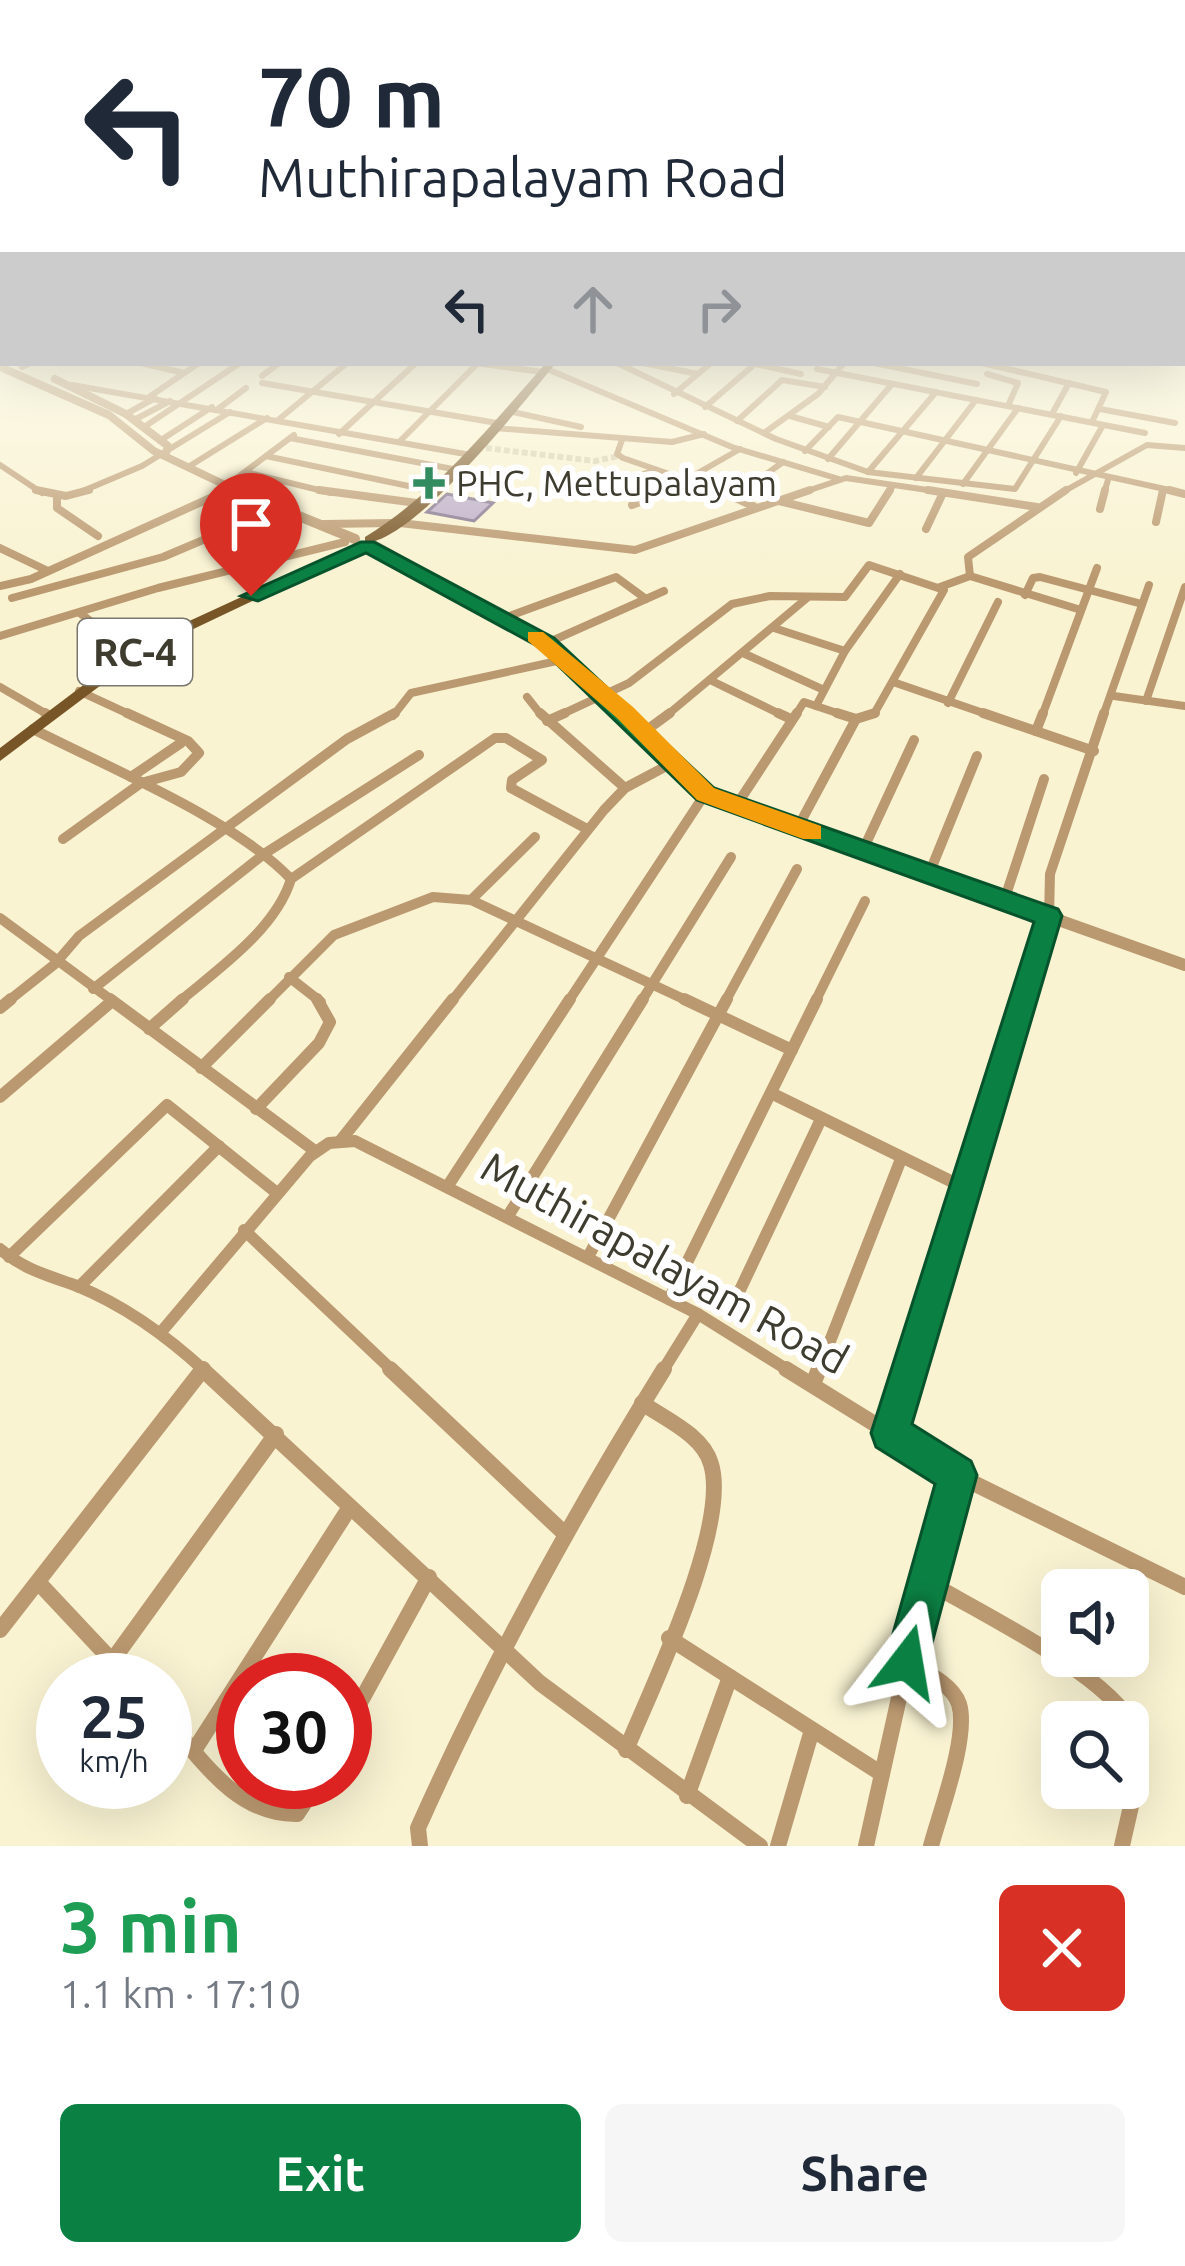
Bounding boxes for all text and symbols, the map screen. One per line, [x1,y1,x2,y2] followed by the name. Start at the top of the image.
[60,48,216,204] icon: left
[258,49,445,143] text: 70 m
[258,147,788,207] text: Muthirapalayam Road
[434,276,500,342] icon: left
[560,276,626,342] icon: ahead
[686,276,752,342] icon: right
[456,462,777,503] place label: PHC, Mettupalayam
[413,467,445,499] marker: PHC, Mettupalayam
[200,473,302,596] pin
[218,491,284,557] icon: arrive
[78,619,192,685] road number: RC-4
[474,1142,857,1383] street label: Muthirapalayam Road
[1041,1569,1149,1809] map controls
[1041,1569,1149,1677] button: sound
[844,1599,970,1725] position arrow
[216,1653,372,1809] speed limit sign: 30
[80,1682,148,1749] text: 25
[1041,1701,1149,1809] button: search
[79,1744,149,1778] text: km/h
[999,1885,1125,2011] button: close
[60,1886,242,1967] text: 3 min
[60,1972,301,2015] text: 1.1 km · 17:10
[60,2104,581,2242] button: Exit
[605,2104,1125,2242] button: Share

